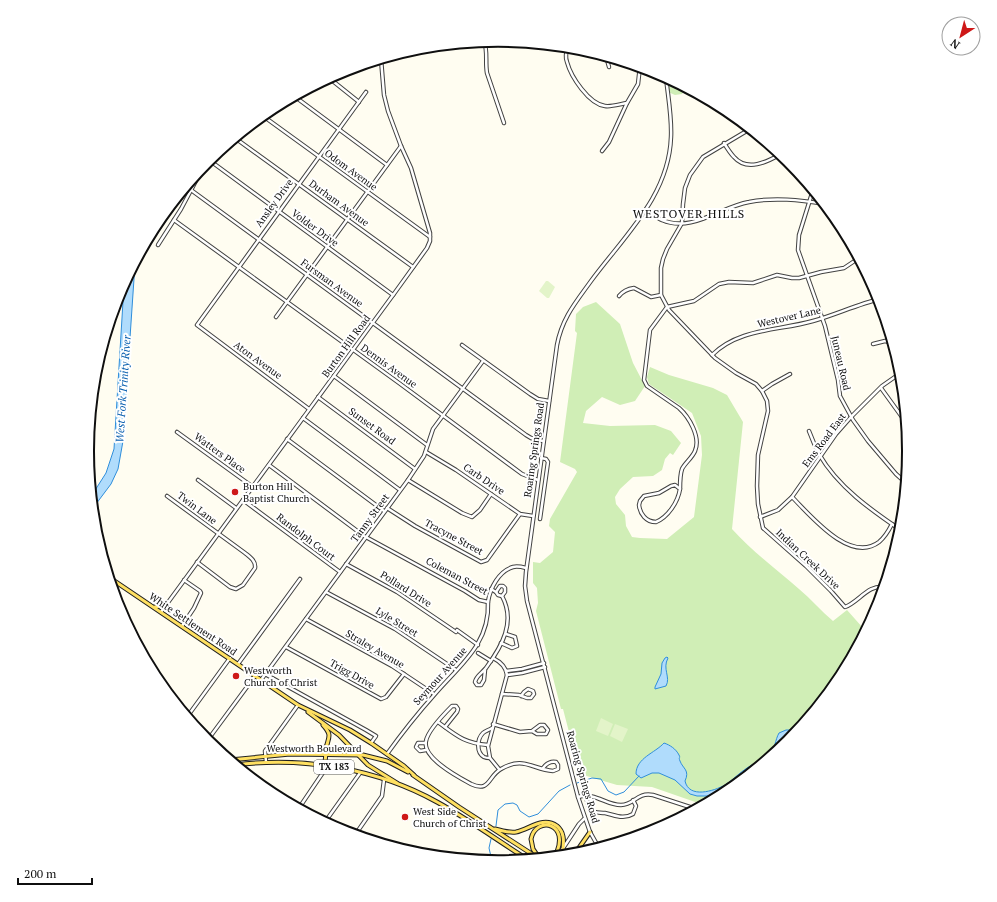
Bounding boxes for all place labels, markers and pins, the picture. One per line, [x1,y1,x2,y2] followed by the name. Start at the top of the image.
[243,480,309,505] place label: Burton Hill Baptist Church
[230,487,240,497] marker: Burton Hill Baptist Church
[244,664,318,689] place label: Westworth Church of Christ
[231,671,241,681] marker: Westworth Church of Christ
[413,805,487,830] place label: West Side Church of Christ
[400,812,410,822] marker: West Side Church of Christ

